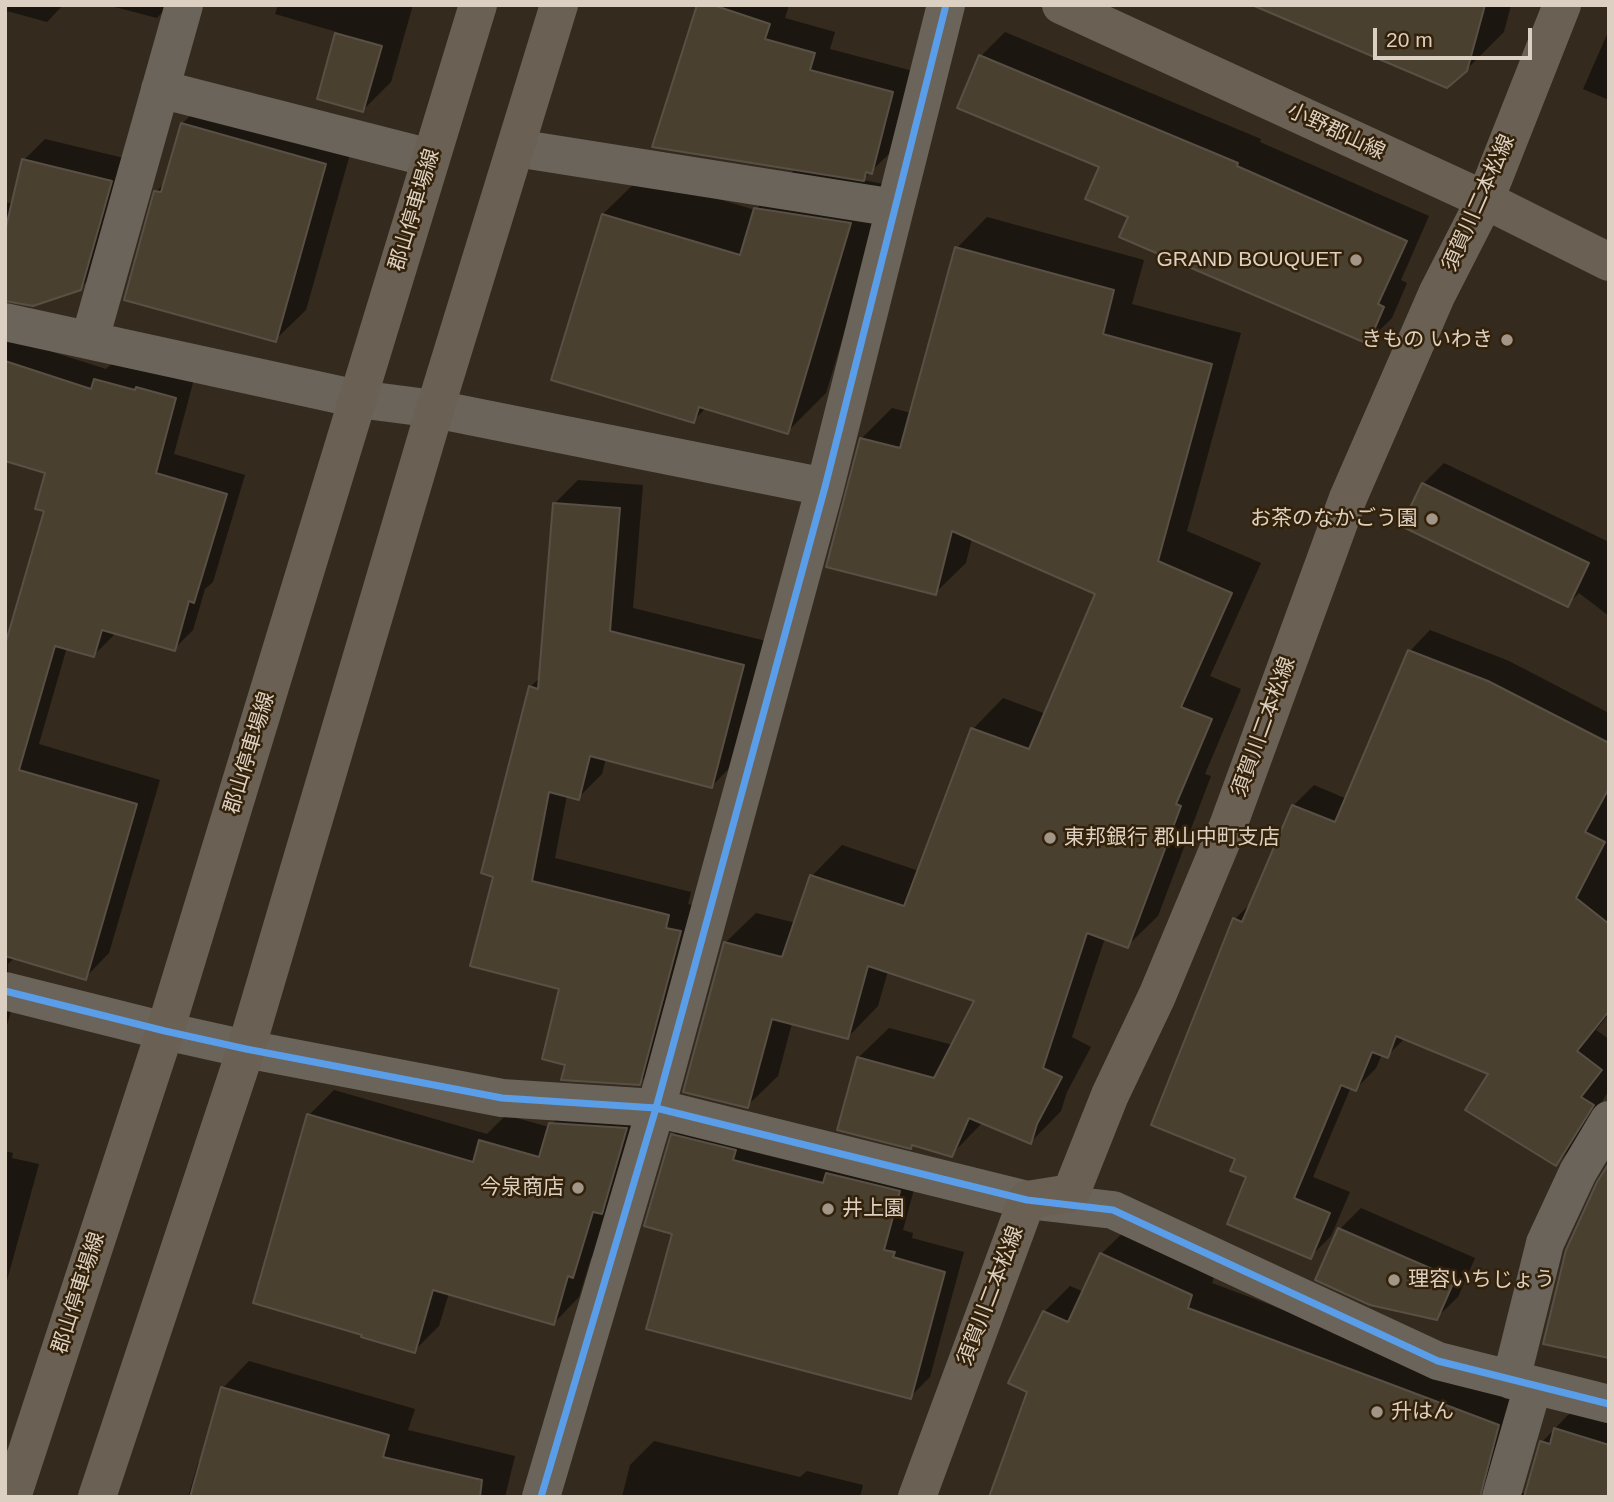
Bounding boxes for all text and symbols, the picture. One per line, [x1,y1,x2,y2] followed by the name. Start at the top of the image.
[1376,14,1535,58] scale bar
[1386,28,1433,51] text: 20 m
[1283,98,1389,166] street label: 小野郡山線
[1438,131,1520,275] street label: 須賀川二本松線
[385,146,445,274] street label: 郡山停車場線
[1156,247,1342,273] place label: GRAND BOUQUET
[1348,252,1364,268] marker: GRAND BOUQUET
[1361,327,1493,353] place label: きもの いわき
[1499,332,1515,348] marker: きもの いわき
[1250,506,1418,532] place label: お茶のなかごう園
[1424,511,1440,527] marker: お茶のなかごう園
[1227,654,1301,800] street label: 須賀川二本松線
[220,689,280,817] street label: 郡山停車場線
[1064,825,1280,851] place label: 東邦銀行 郡山中町支店
[1042,830,1058,846] marker: 東邦銀行 郡山中町支店
[480,1175,564,1201] place label: 今泉商店
[570,1180,586,1196] marker: 今泉商店
[842,1196,905,1222] place label: 井上園
[820,1201,836,1217] marker: 井上園
[953,1223,1029,1369] street label: 須賀川二本松線
[48,1229,110,1357] street label: 郡山停車場線
[1408,1267,1555,1293] place label: 理容いちじょう
[1386,1272,1402,1288] marker: 理容いちじょう
[1391,1399,1454,1425] place label: 升はん
[1369,1404,1385,1420] marker: 升はん

